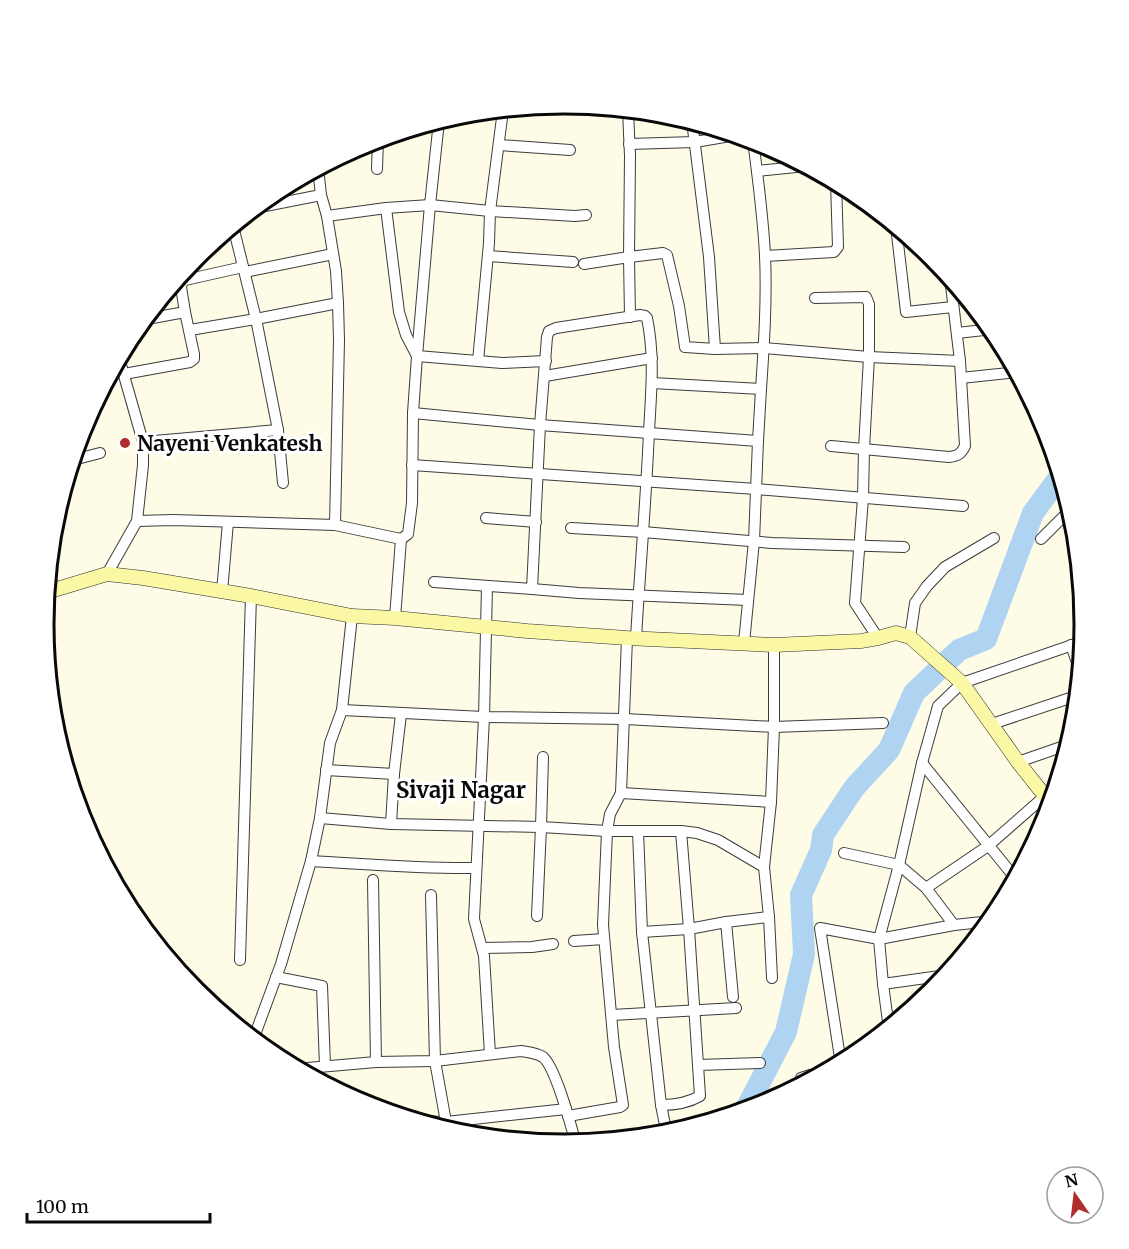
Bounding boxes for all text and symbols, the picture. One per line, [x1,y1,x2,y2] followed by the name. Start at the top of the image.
[137,430,323,457] place label: Nayeni Venkatesh
[118,436,132,450] marker: Nayeni Venkatesh
[396,776,526,804] district label: Sivaji Nagar
[1045,1165,1105,1225] north arrow
[1063,1169,1080,1192] text: N
[27,1186,210,1224] scale bar
[36,1195,89,1218] text: 100 m

